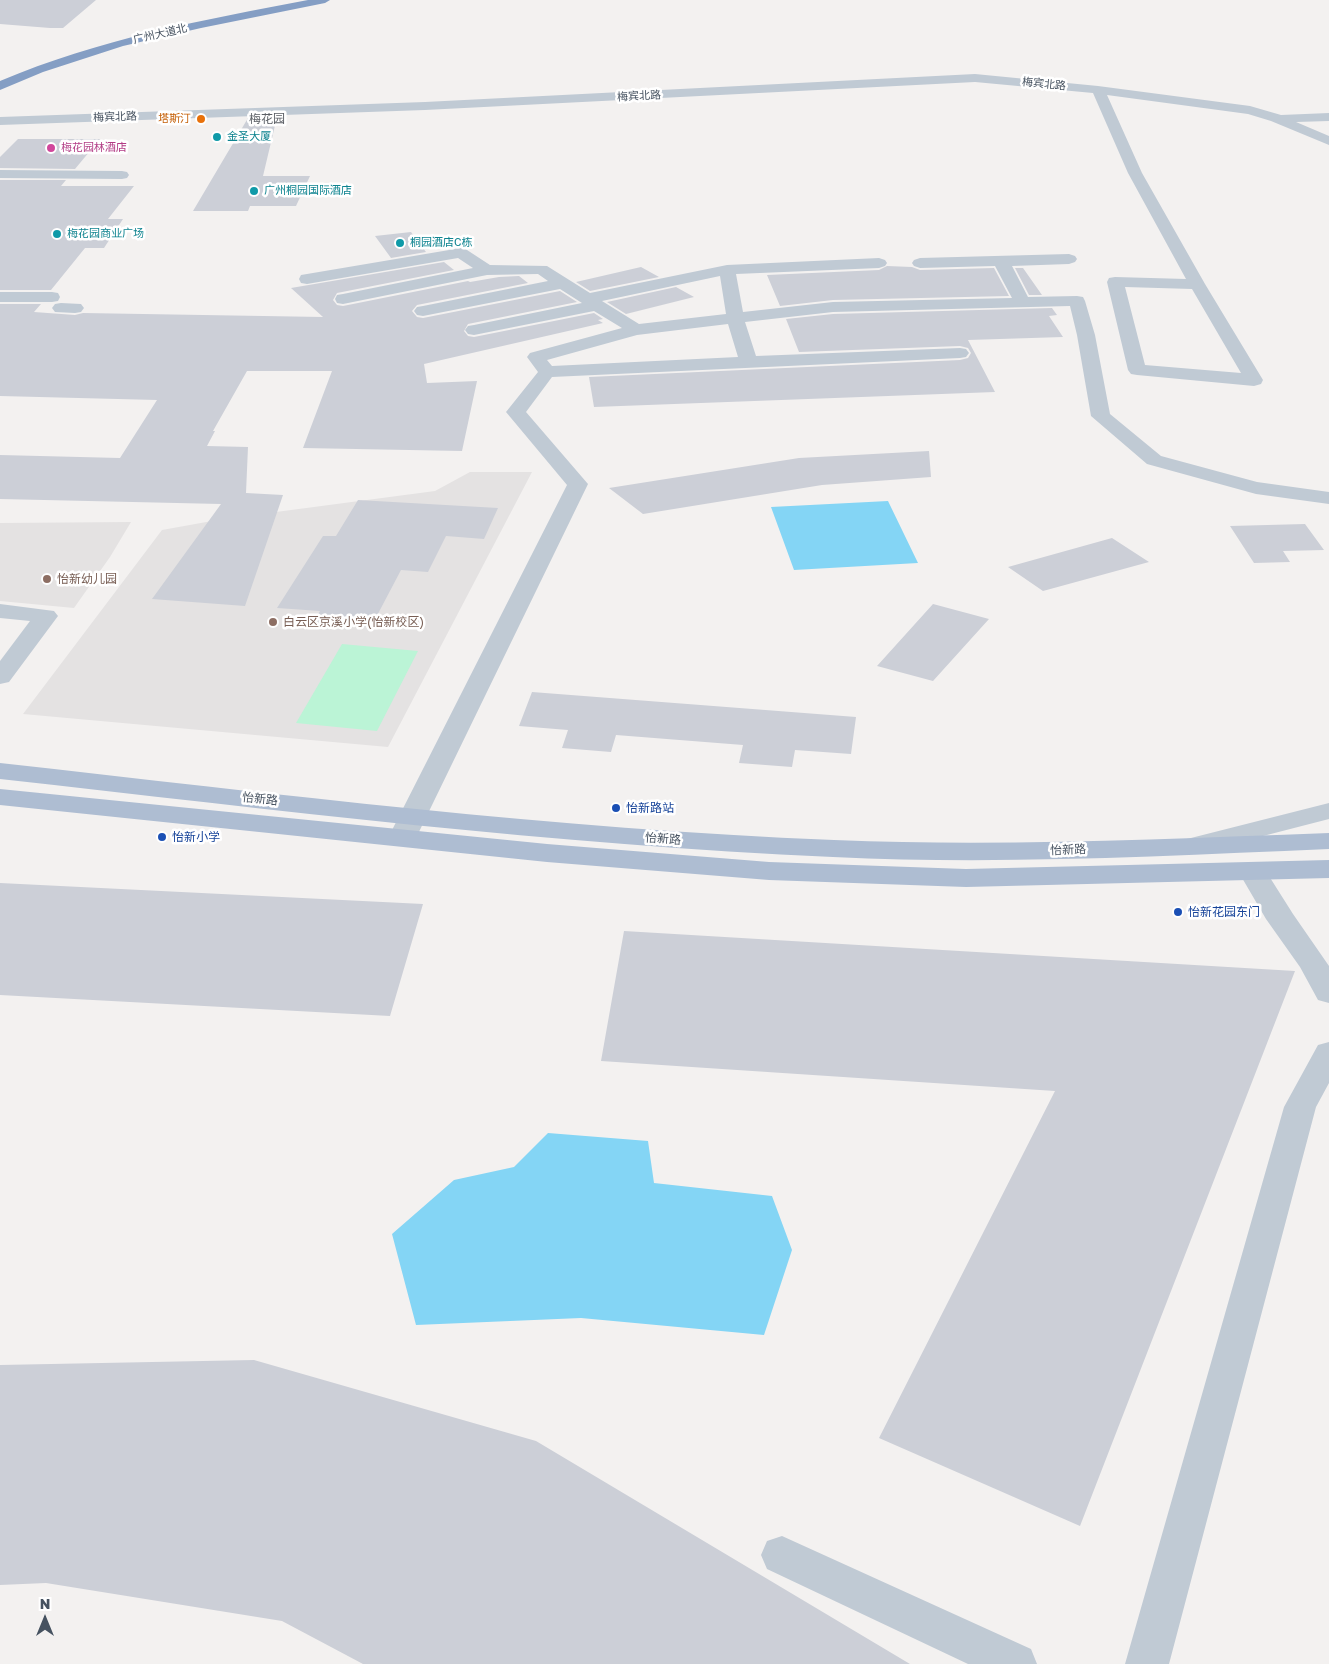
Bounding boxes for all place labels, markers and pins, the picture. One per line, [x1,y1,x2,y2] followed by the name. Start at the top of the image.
[158,112,191,126] place label: 塔斯汀
[195,113,207,125] marker: 塔斯汀
[227,130,271,144] place label: 金圣大厦
[211,131,223,143] marker: 金圣大厦
[61,141,127,155] place label: 梅花园林酒店
[45,142,57,154] marker: 梅花园林酒店
[264,184,352,198] place label: 广州桐园国际酒店
[248,185,260,197] marker: 广州桐园国际酒店
[67,227,144,241] place label: 梅花园商业广场
[51,228,63,240] marker: 梅花园商业广场
[410,236,472,250] place label: 桐园酒店C栋
[394,237,406,249] marker: 桐园酒店C栋
[57,572,117,586] place label: 怡新幼儿园
[41,573,53,585] marker: 怡新幼儿园
[283,615,424,629] place label: 白云区京溪小学(怡新校区)
[267,616,279,628] marker: 白云区京溪小学(怡新校区)
[626,801,674,815] place label: 怡新路站
[610,802,622,814] marker: 怡新路站
[172,830,220,844] place label: 怡新小学
[156,831,168,843] marker: 怡新小学
[1188,905,1260,919] place label: 怡新花园东门
[1172,906,1184,918] marker: 怡新花园东门

